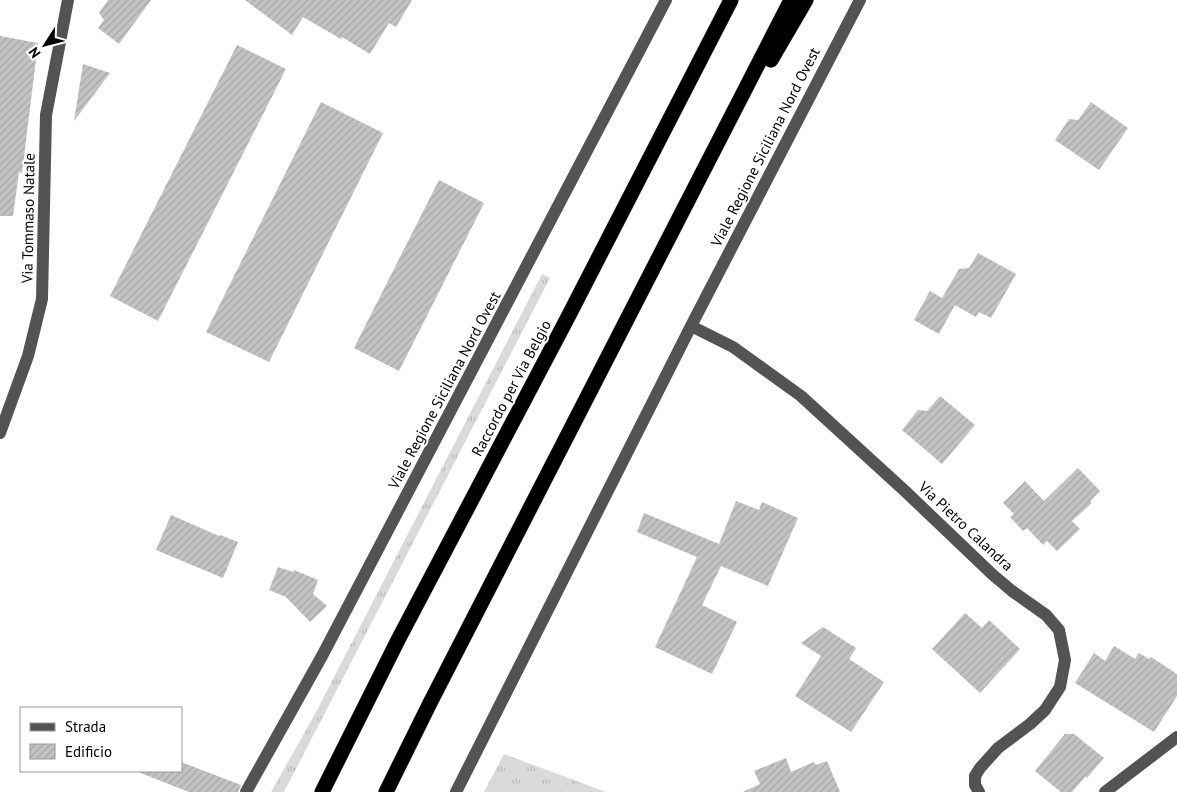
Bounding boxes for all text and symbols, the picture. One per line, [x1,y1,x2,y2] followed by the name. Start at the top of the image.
[20,20,70,70] north arrow
[24,44,44,62] text: N
[706,44,824,251] street label: Viale Regione Siciliana Nord Ovest
[17,153,39,284] street label: Via Tommaso Natale
[383,288,504,493] street label: Viale Regione Siciliana Nord Ovest
[467,317,555,459] street label: Raccordo per Via Belgio
[914,477,1017,575] street label: Via Pietro Calandra
[20,707,182,772] legend
[65,717,106,736] text: Strada
[65,742,112,761] text: Edificio

